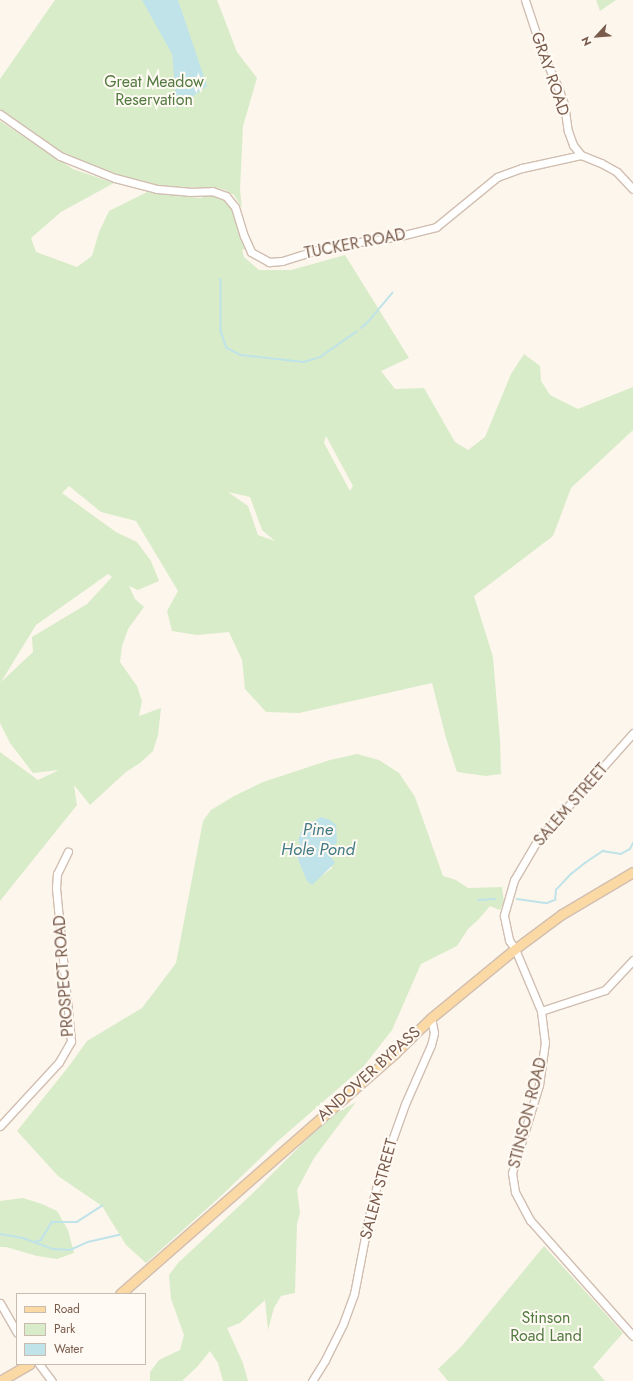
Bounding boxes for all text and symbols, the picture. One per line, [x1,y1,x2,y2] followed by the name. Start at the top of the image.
[577,16,617,56] north arrow
[527,30,573,118] street label: GRAY ROAD
[577,34,595,49] text: N
[104,72,204,110] park label: Great Meadow Reservation
[303,225,407,263] street label: TUCKER ROAD
[530,760,612,850] street label: SALEM STREET
[281,820,355,860] water label: Pine Hole Pond
[50,914,78,1038] street label: PROSPECT ROAD
[313,1023,425,1125] street label: ANDOVER BYPASS
[505,1056,551,1170] street label: STINSON ROAD
[356,1137,402,1241] street label: SALEM STREET
[16,1293,146,1365] legend
[54,1300,80,1318] text: Road
[510,1308,582,1346] park label: Stinson Road Land
[54,1320,75,1338] text: Park
[54,1340,84,1358] text: Water

